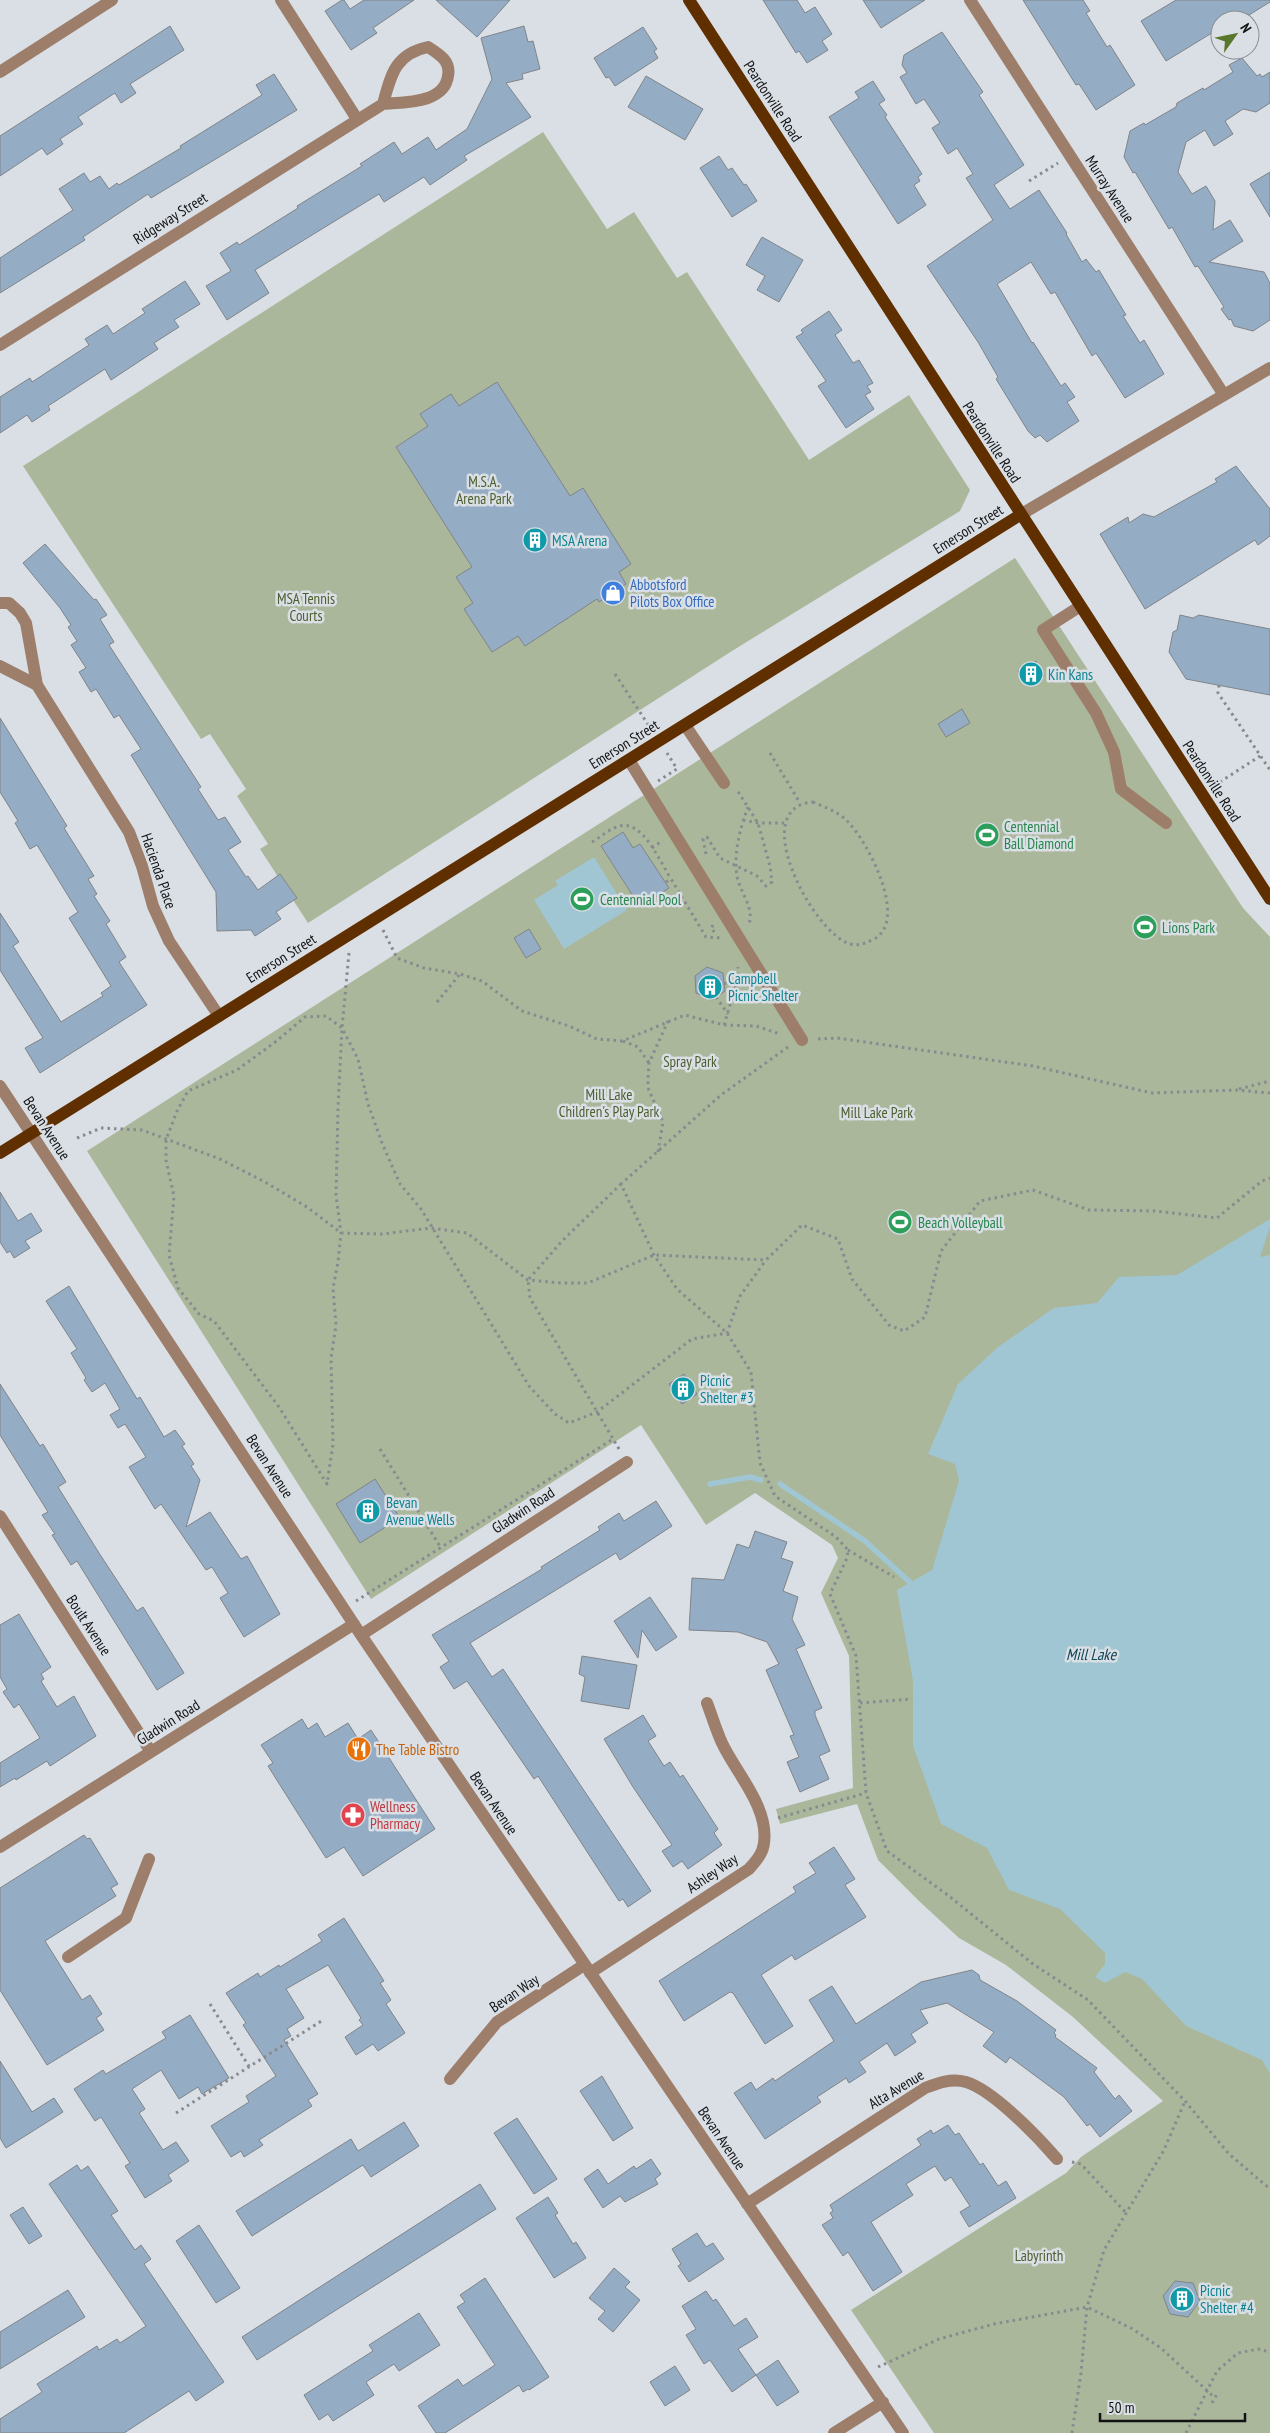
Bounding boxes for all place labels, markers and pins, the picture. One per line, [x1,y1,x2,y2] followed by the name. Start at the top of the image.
[522,527,548,553] building icon: MSA Arena
[552,531,607,550] place label: MSA Arena
[630,575,715,611] place label: Abbotsford Pilots Box Office
[600,580,626,606] shop icon: Abbotsford Pilots Box Office
[1018,661,1044,687] building icon: Kin Kans
[1048,665,1093,684] place label: Kin Kans
[1004,817,1074,853] place label: Centennial Ball Diamond
[974,822,1000,848] sports icon: Centennial Ball Diamond
[569,886,595,912] sports icon: Centennial Pool
[600,890,682,909] place label: Centennial Pool
[1132,914,1158,940] sports icon: Lions Park
[1162,918,1215,937] place label: Lions Park
[728,969,799,1005] place label: Campbell Picnic Shelter
[697,974,723,1000] building icon: Campbell Picnic Shelter
[887,1209,913,1235] sports icon: Beach Volleyball
[918,1213,1003,1232] place label: Beach Volleyball
[700,1371,754,1407] place label: Picnic Shelter #3
[670,1376,696,1402] building icon: Picnic Shelter #3
[386,1493,455,1529] place label: Bevan Avenue Wells
[355,1498,381,1524] building icon: Bevan Avenue Wells
[346,1736,372,1762] restaurant icon: The Table Bistro
[376,1740,459,1759] place label: The Table Bistro
[370,1797,420,1833] place label: Wellness Pharmacy
[340,1802,366,1828] pharmacy icon: Wellness Pharmacy
[1200,2281,1254,2317] place label: Picnic Shelter #4
[1169,2286,1195,2312] building icon: Picnic Shelter #4

